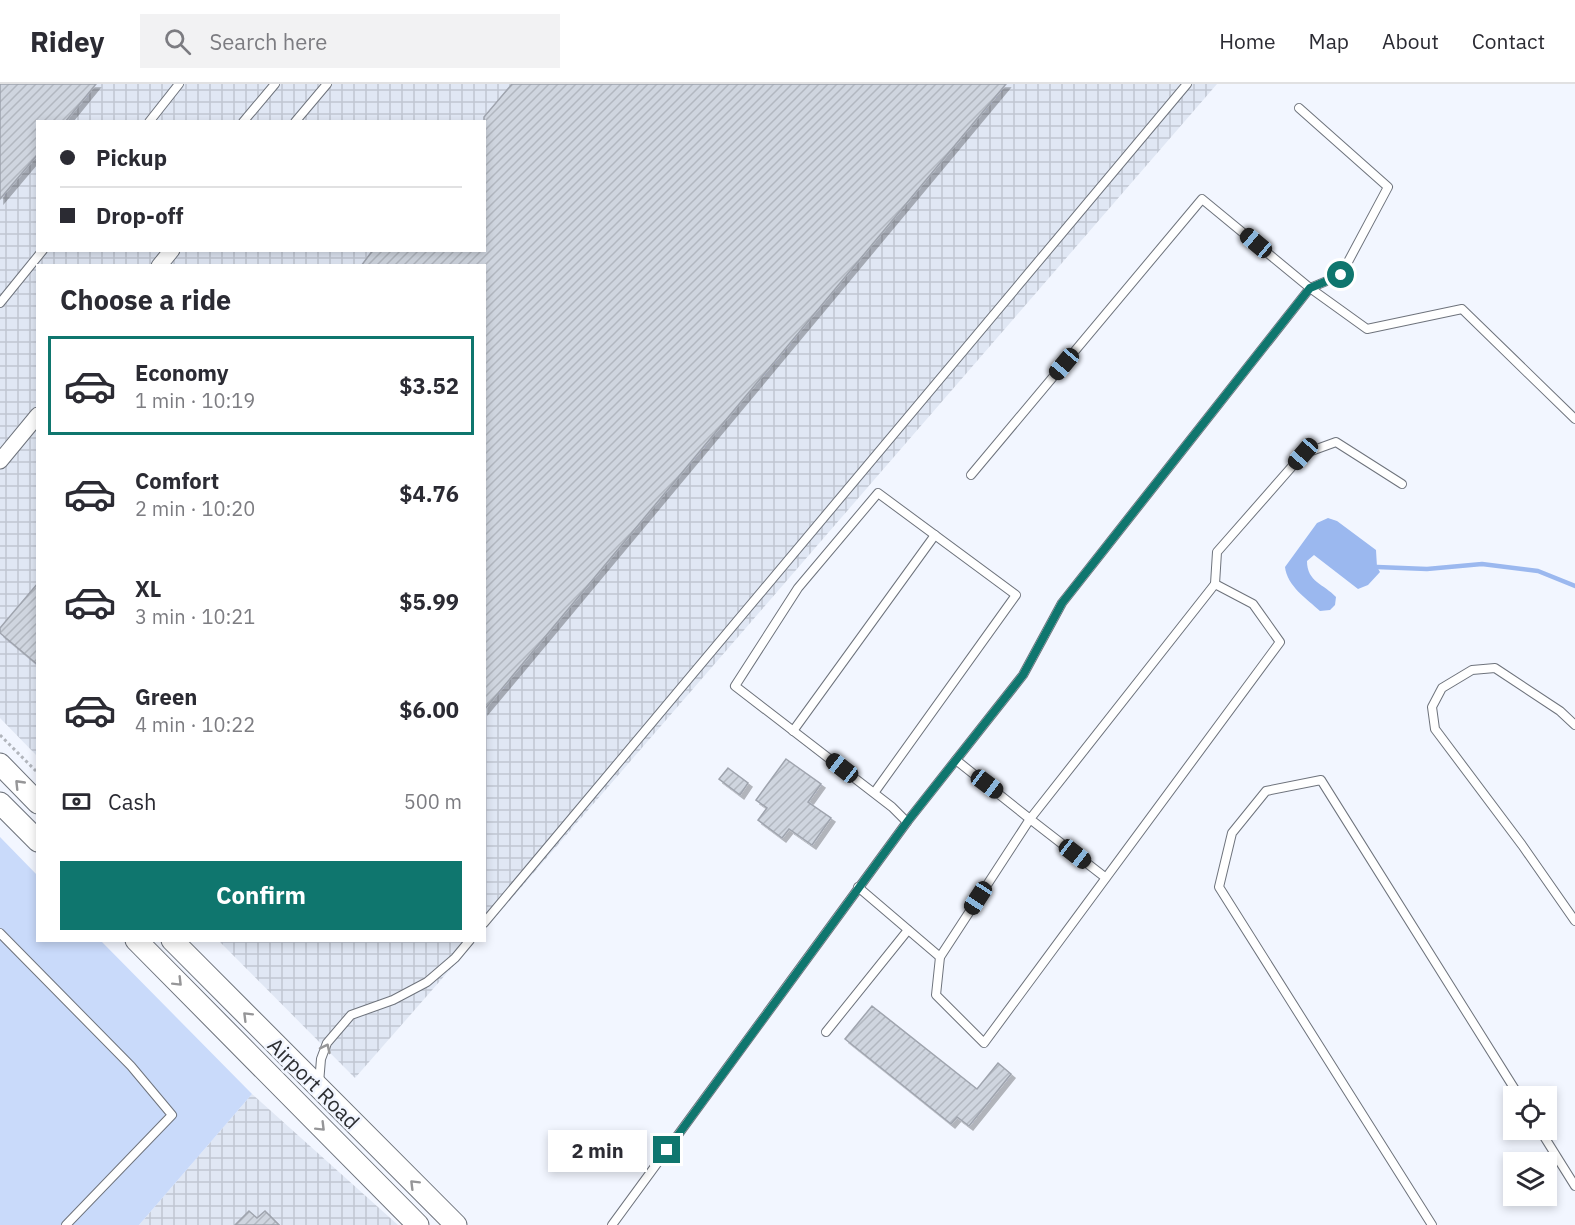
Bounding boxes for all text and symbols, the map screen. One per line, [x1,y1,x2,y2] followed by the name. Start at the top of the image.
[140,14,560,68] search box
[30,23,104,60] text: Ridey
[161,25,194,58] icon: search
[209,27,327,56] text: Search here
[1219,27,1276,55] text: Home
[1309,27,1349,55] text: Map
[1382,27,1439,55] text: About
[1472,27,1545,55] text: Contact
[96,143,167,172] text: Pickup
[96,201,183,230] text: Drop-off
[1236,225,1276,261] car
[1327,261,1354,288] route start
[60,282,231,317] text: Choose a ride
[1046,344,1082,384] car
[135,358,229,387] text: Economy
[63,359,117,413] icon: car
[399,371,459,400] text: $3.52
[135,387,255,414] text: 1 min · 10:19
[1284,435,1322,473] car
[135,466,219,495] text: Comfort
[63,467,117,521] icon: car
[399,479,459,508] text: $4.76
[135,495,255,522] text: 2 min · 10:20
[135,574,161,603] text: XL
[63,575,117,629] icon: car
[399,587,459,616] text: $5.99
[135,603,255,630] text: 3 min · 10:21
[135,682,197,711] text: Green
[63,683,117,737] icon: car
[399,695,459,724] text: $6.00
[135,711,255,738] text: 4 min · 10:22
[822,750,862,786] car
[967,766,1007,802] car
[15,780,26,791] one-way arrow
[60,785,93,818] icon: cash
[108,787,157,816] text: Cash
[404,788,462,815] text: 500 m
[1055,836,1095,872] car
[60,861,462,930] button: Confirm
[961,878,995,918] car
[170,975,181,986] one-way arrow
[243,1013,254,1024] one-way arrow
[262,1031,366,1135] street label: Airport Road
[319,1044,331,1055] one-way arrow
[1503,1086,1557,1206] map controls
[1503,1086,1557,1140] button: locate
[314,1120,325,1131] one-way arrow
[547,1129,646,1171] callout: 2 min
[653,1136,680,1163] route end
[571,1137,624,1164] text: 2 min
[1503,1152,1557,1206] button: layers
[411,1180,422,1191] one-way arrow

